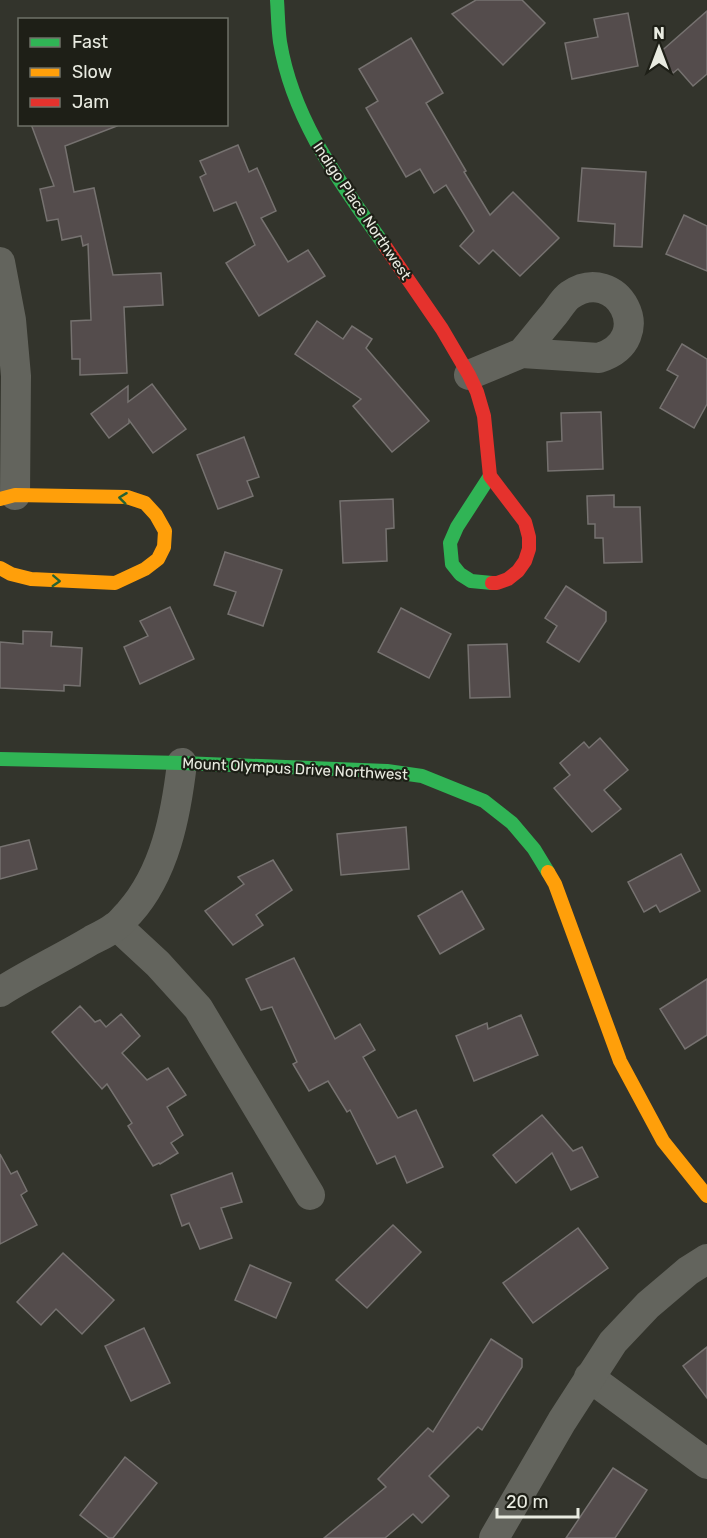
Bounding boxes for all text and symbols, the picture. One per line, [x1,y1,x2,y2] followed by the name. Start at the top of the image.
[18,18,228,126] legend
[629,18,689,78] north arrow
[653,24,665,43] text: N
[72,31,108,53] text: Fast
[72,61,112,83] text: Slow
[72,91,109,113] text: Jam
[309,139,415,283] street label: Indigo Place Northwest
[119,492,128,505] one-way arrow
[52,574,61,587] one-way arrow
[182,754,408,784] street label: Mount Olympus Drive Northwest
[497,1481,578,1519] scale bar
[506,1491,548,1513] text: 20 m

